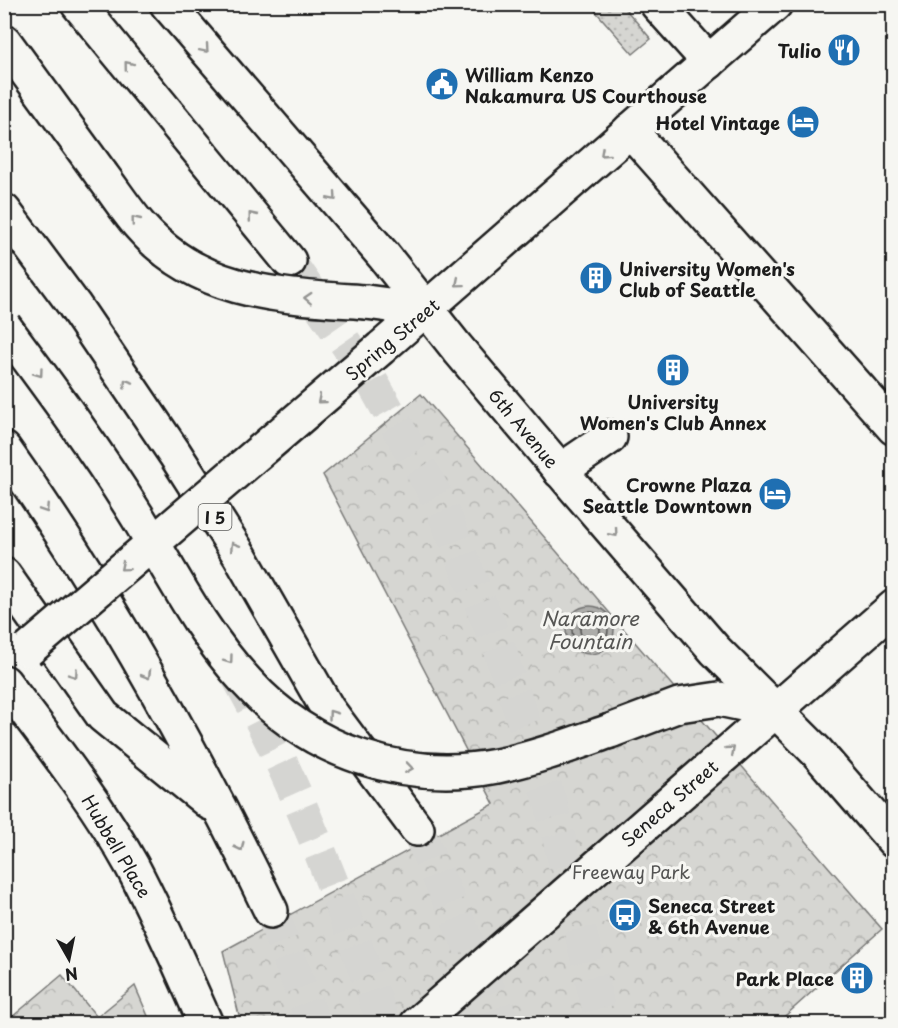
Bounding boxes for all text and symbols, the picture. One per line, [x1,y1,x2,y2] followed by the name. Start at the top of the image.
[826,32,862,68] restaurant icon: Tulio
[777,37,821,64] place label: Tulio
[198,42,209,53] one-way arrow
[124,61,135,72] one-way arrow
[465,61,707,109] place label: William Kenzo Nakamura US Courthouse
[424,66,460,102] public building icon: William Kenzo Nakamura US Courthouse
[785,104,821,140] hotel icon: Hotel Vintage
[656,109,780,136] place label: Hotel Vintage
[600,146,611,157] one-way arrow
[325,190,336,201] one-way arrow
[248,212,259,223] one-way arrow
[132,216,143,227] one-way arrow
[619,255,795,303] place label: University Women's Club of Seattle
[578,260,614,296] building icon: University Women's Club of Seattle
[455,275,466,286] one-way arrow
[303,291,312,304] one-way arrow
[339,291,445,387] street label: Spring Street
[655,352,691,388] building icon: University Women's Club Annex
[32,367,43,378] one-way arrow
[123,379,134,390] one-way arrow
[483,382,565,474] street label: 6th Avenue
[580,388,766,436] place label: University Women's Club Annex
[317,393,328,404] one-way arrow
[583,471,752,519] place label: Crowne Plaza Seattle Downtown
[757,476,793,512] hotel icon: Crowne Plaza Seattle Downtown
[38,502,49,513] one-way arrow
[198,504,232,530] road number: I 5
[607,527,618,537] one-way arrow
[230,542,241,553] one-way arrow
[121,560,131,571] one-way arrow
[541,603,640,656] water label: Naramore Fountain
[222,654,233,665] one-way arrow
[67,668,78,679] one-way arrow
[140,669,151,679] one-way arrow
[329,710,340,721] one-way arrow
[724,746,735,757] one-way arrow
[614,753,724,853] street label: Seneca Street
[404,762,413,774] one-way arrow
[76,789,158,903] street label: Hubbell Place
[232,840,244,851] one-way arrow
[572,858,690,885] park label: Freeway Park
[648,892,776,940] place label: Seneca Street & 6th Avenue
[607,897,643,933] bus stop icon: Seneca Street & 6th Avenue
[39,929,99,989] north arrow
[839,960,875,996] building icon: Park Place
[63,962,80,988] text: N
[735,965,834,992] place label: Park Place

